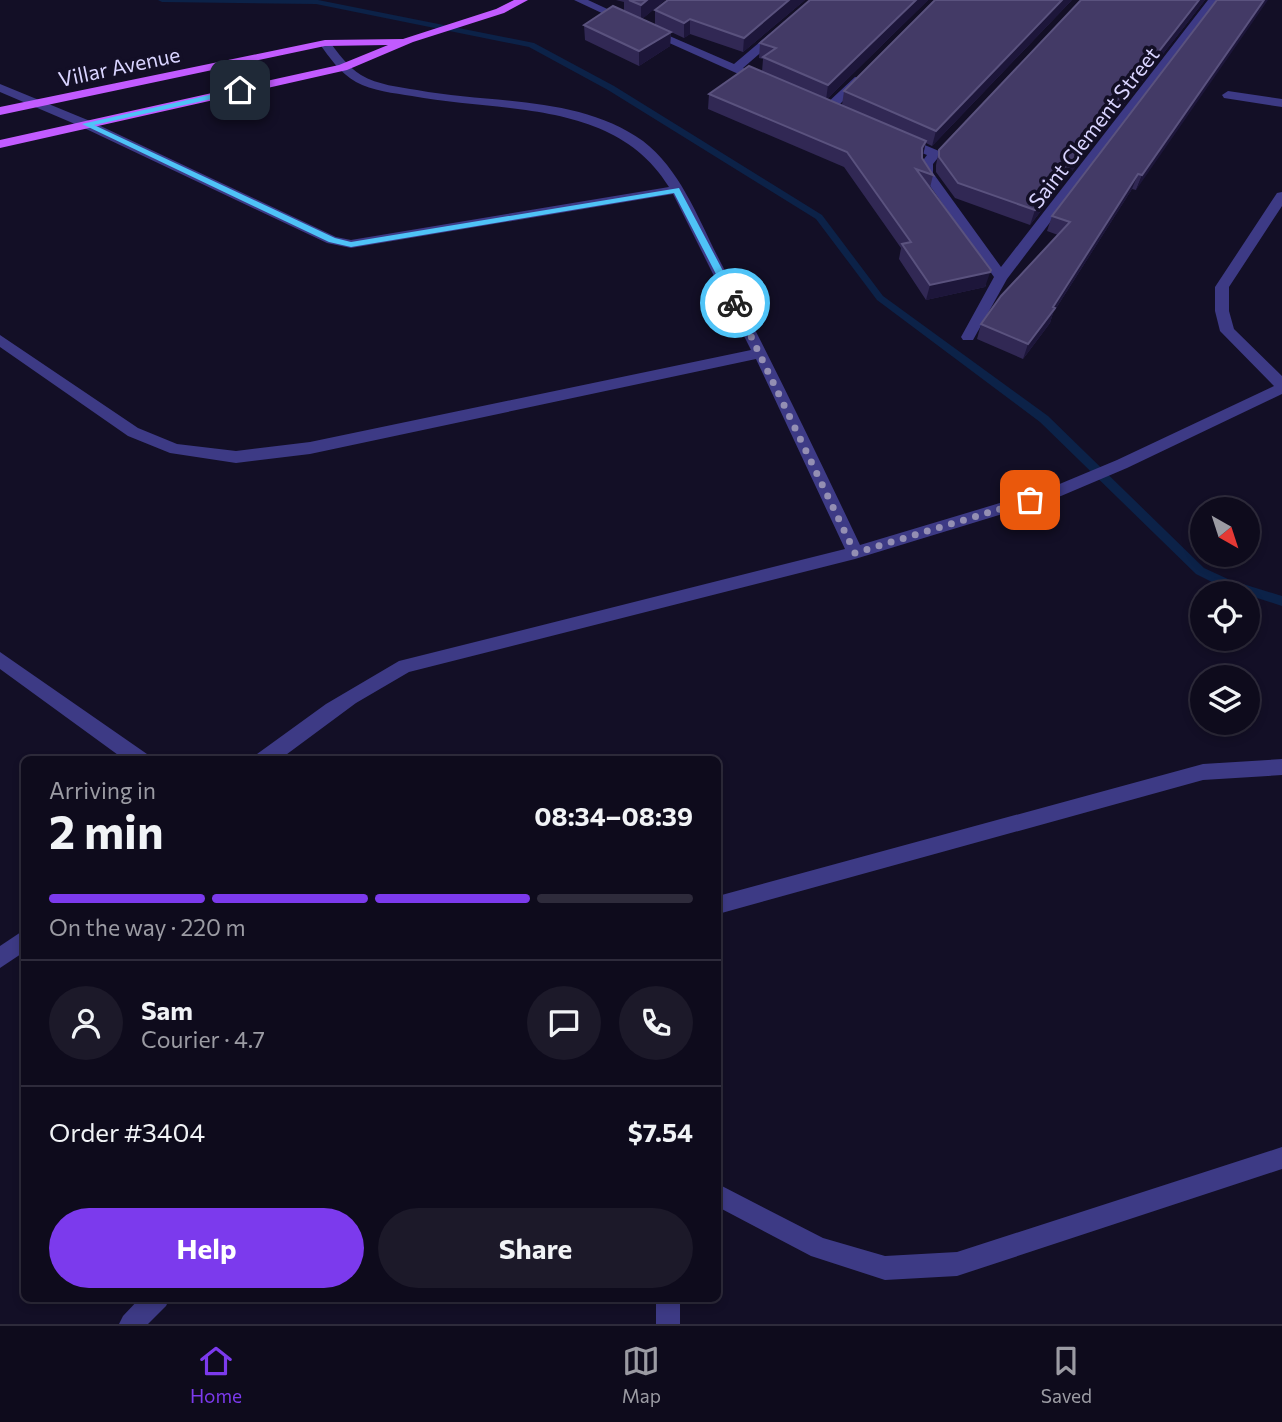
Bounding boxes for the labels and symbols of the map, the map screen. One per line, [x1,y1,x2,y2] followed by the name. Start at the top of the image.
[56,41,182,91] street label: Villar Avenue
[1022,41,1164,213] street label: Saint Clement Street
[210,60,270,120] pin
[700,268,770,338] courier
[1000,470,1060,530] pin
[1190,497,1260,567] north arrow

